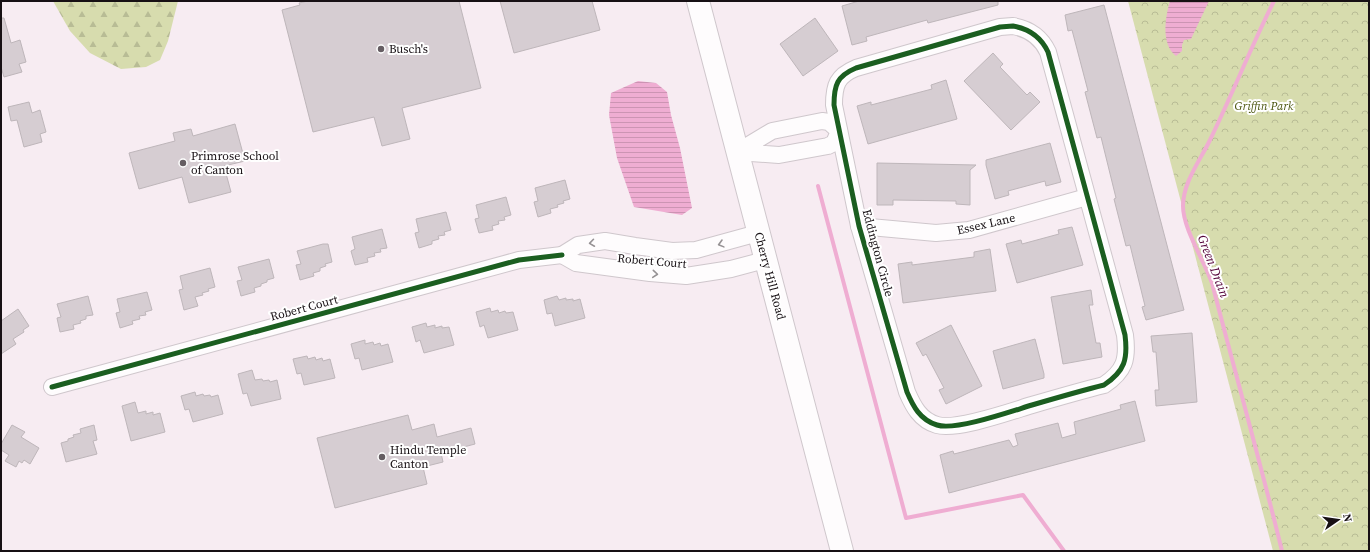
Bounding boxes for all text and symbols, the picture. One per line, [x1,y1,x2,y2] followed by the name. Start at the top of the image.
[389,41,428,57] place label: Busch's
[376,44,386,54] marker: Busch's
[1235,98,1294,114] park label: Griffin Park
[191,148,279,178] place label: Primrose School of Canton
[178,158,188,168] marker: Primrose School of Canton
[859,207,897,299] street label: Eddington Circle
[955,210,1017,238] street label: Essex Lane
[751,230,789,322] street label: Cherry Hill Road
[1194,232,1234,301] water label: Green Drain
[589,238,596,247] one-way arrow
[717,239,724,247] one-way arrow
[617,250,687,272] street label: Robert Court
[652,269,659,278] one-way arrow
[268,291,340,325] street label: Robert Court
[390,442,466,472] place label: Hindu Temple Canton
[377,452,387,462] marker: Hindu Temple Canton
[1318,500,1358,540] north arrow
[1339,512,1355,523] text: N

